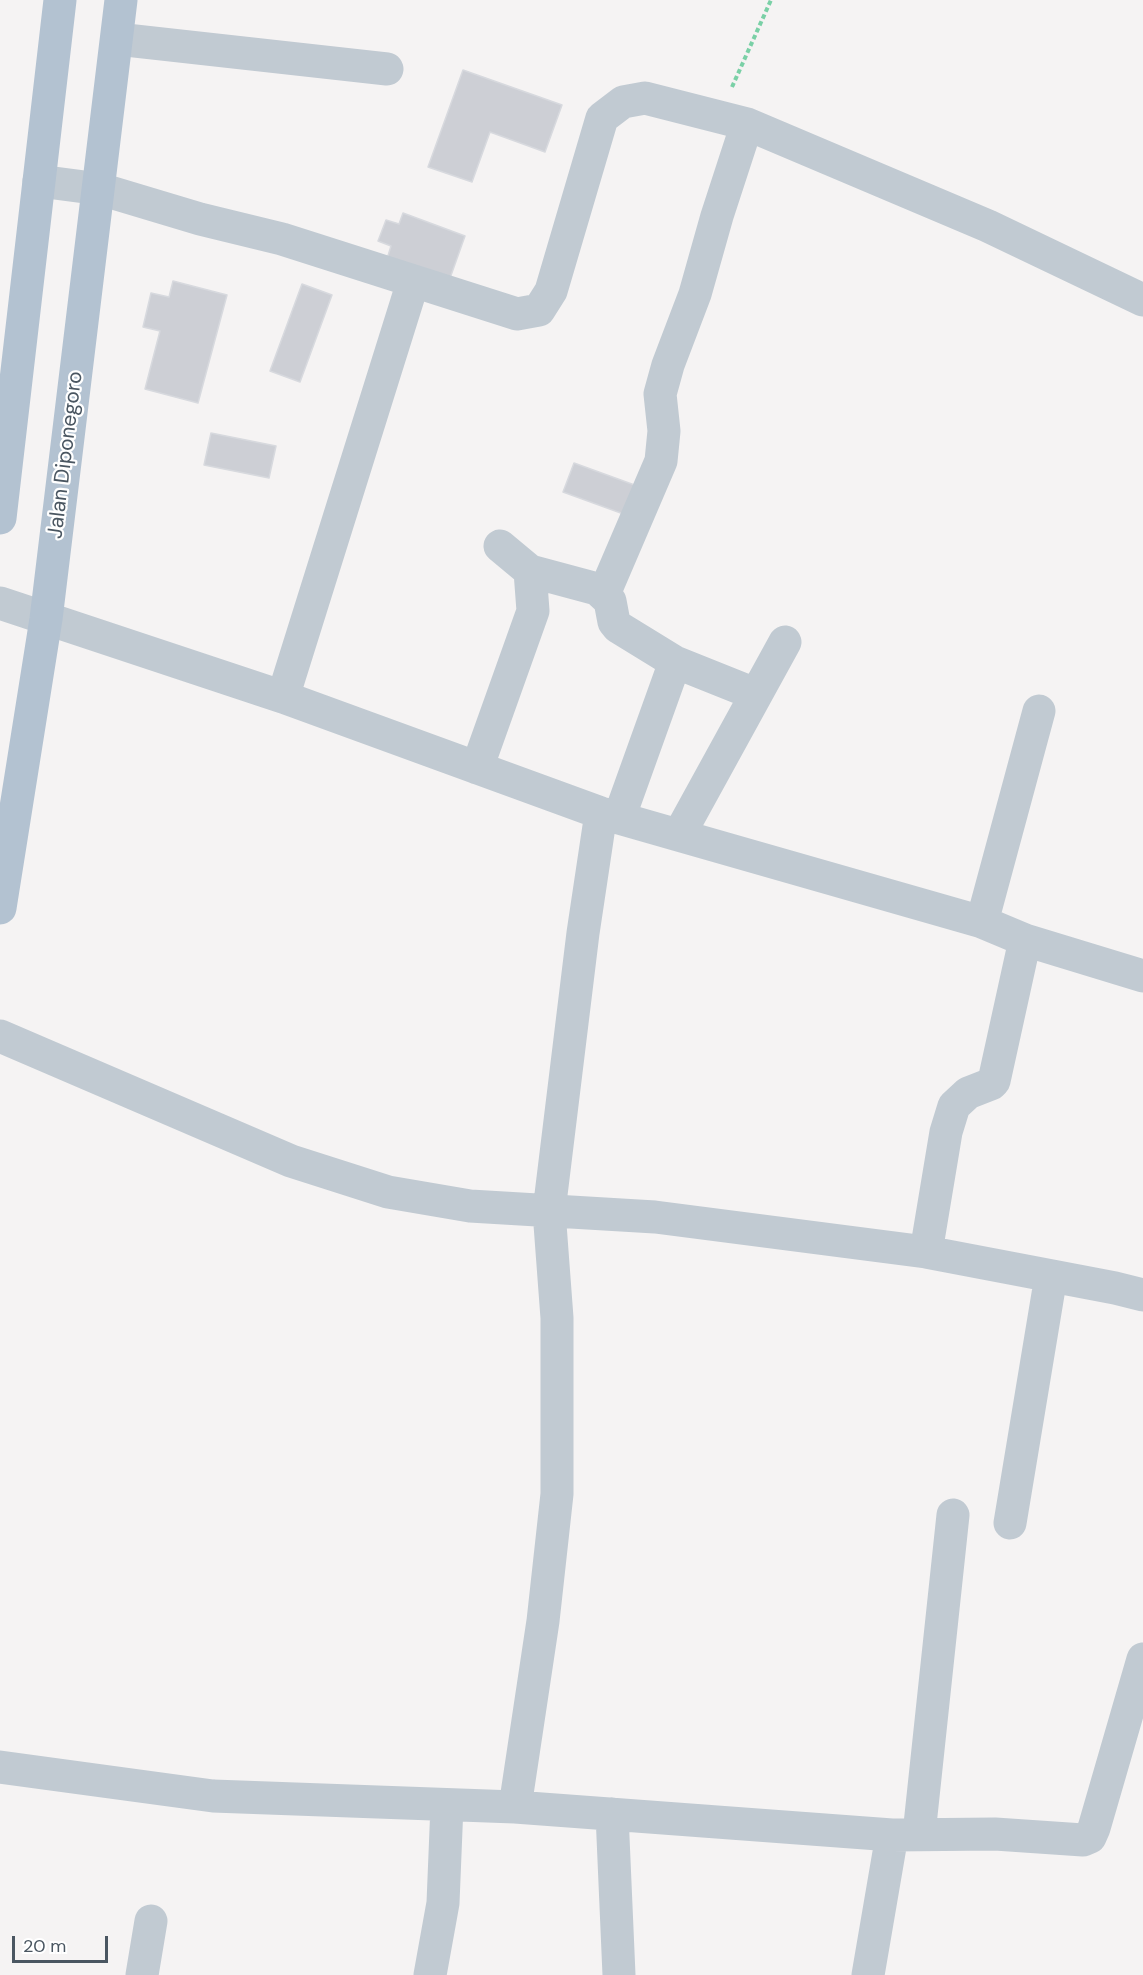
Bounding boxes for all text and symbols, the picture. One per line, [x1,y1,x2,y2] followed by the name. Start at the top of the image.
[43,370,89,540] street label: Jalan Diponegoro
[15,1924,111,1962] scale bar
[23,1934,66,1958] text: 20 m

